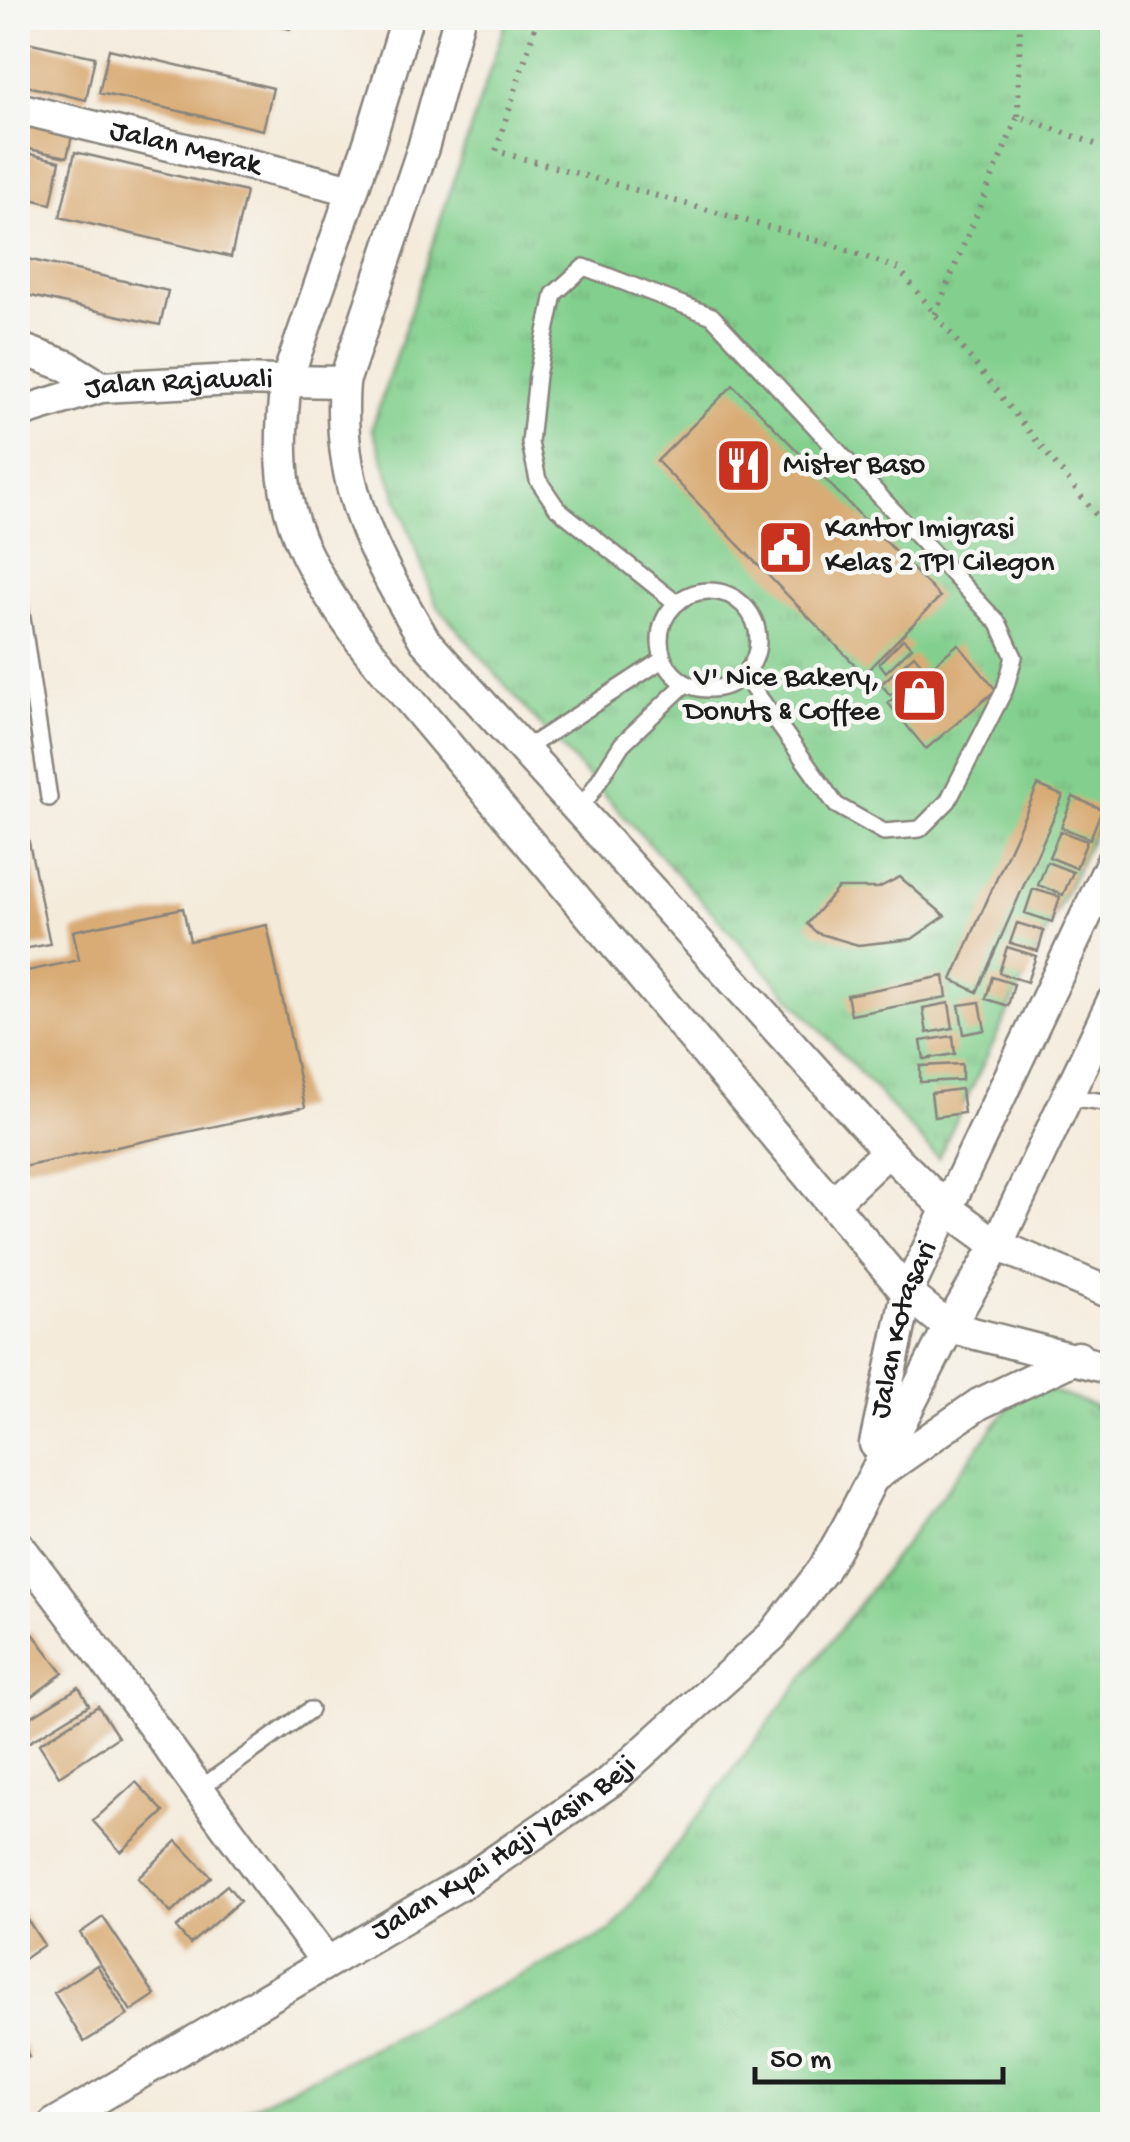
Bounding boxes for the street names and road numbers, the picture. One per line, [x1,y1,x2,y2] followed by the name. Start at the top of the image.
[106,114,267,185] street label: Jalan Merak
[81,362,273,408] street label: Jalan Rajawali
[863,1236,946,1422] street label: Jalan Kotasari
[366,1749,644,1950] street label: Jalan Kyai Haji Yasin Beji

